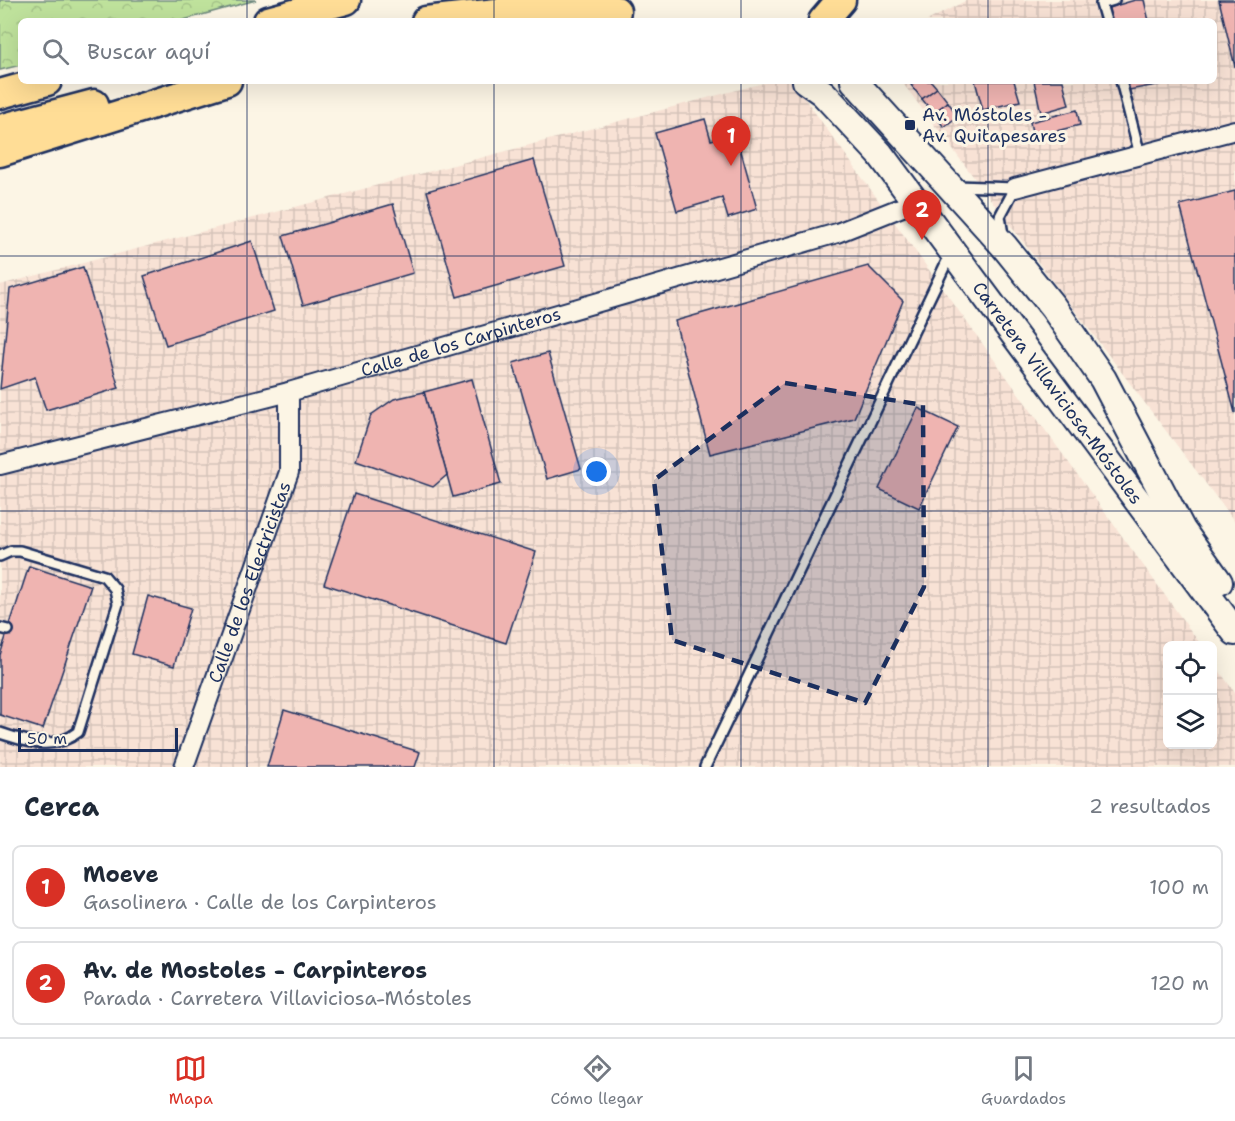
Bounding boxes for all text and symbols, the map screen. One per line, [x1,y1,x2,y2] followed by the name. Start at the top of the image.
[18,18,1217,84] search box
[39,35,72,68] icon: search
[87,37,210,66] text: Buscar aquí
[922,103,1066,148] place label: Av. Móstoles - Av. Quitapesares
[712,116,750,166] pin: 1
[903,118,917,132] marker: Av. Móstoles - Av. Quitapesares
[902,190,942,240] pin: 2
[967,277,1148,509] street label: Carretera Villaviciosa-Móstoles
[358,302,564,383] street label: Calle de los Carpinteros
[582,457,611,486] your location
[203,478,297,686] street label: Calle de los Electricistas
[1163,641,1217,749] map controls
[1163,641,1217,695] button: locate
[1163,695,1217,749] button: layers
[18,725,178,752] scale bar
[27,728,67,749] text: 50 m
[24,789,99,824] text: Cerca
[1089,793,1211,819] text: 2 resultados
[83,860,159,889] text: Moeve
[41,874,50,900] text: 1
[1149,874,1209,900] text: 100 m
[83,889,437,915] text: Gasolinera · Calle de los Carpinteros
[83,956,427,985] text: Av. de Mostoles - Carpinteros
[39,970,53,996] text: 2
[1150,970,1209,996] text: 120 m
[83,985,472,1011] text: Parada · Carretera Villaviciosa-Móstoles
[169,1052,213,1109] tab: Mapa
[550,1052,644,1109] tab: Cómo llegar
[981,1052,1066,1109] tab: Guardados

